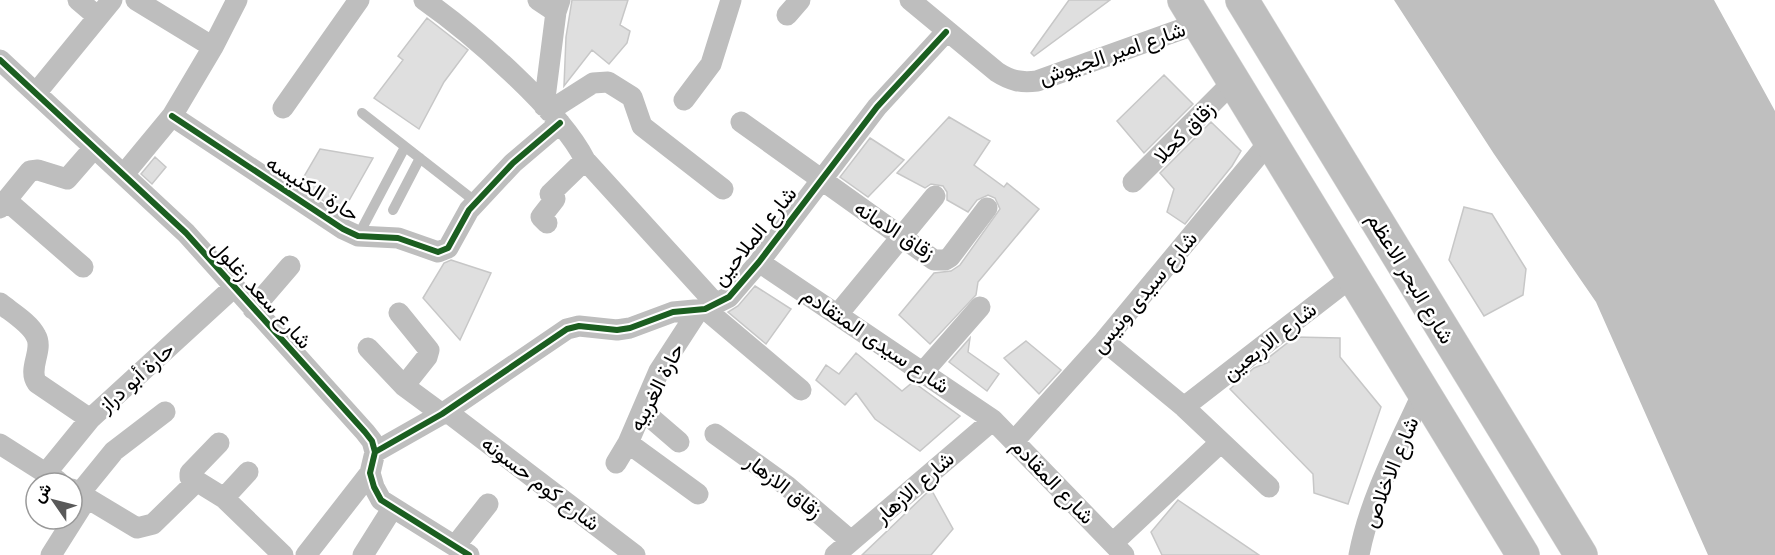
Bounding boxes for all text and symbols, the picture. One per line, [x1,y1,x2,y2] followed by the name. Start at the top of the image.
[1036,16,1189,92] street label: شارع امير الجيوش
[1148,96,1221,169] street label: زقاق كحلا
[261,150,364,227] street label: حارة الكنيسه
[706,181,803,292] street label: شارع الملاحين
[850,195,940,266] street label: زقاق الامانه
[1360,208,1460,349] street label: شارع البحر الاعظم
[1086,226,1204,359] street label: شارع سيدى ونيس
[205,234,318,355] street label: شارع سعد زغلول
[797,282,954,400] street label: شارع سيدى المتقادم
[1217,297,1322,387] street label: شارع الاربعين
[92,336,180,419] street label: حارة أبو دراز
[623,339,690,436] street label: حارة الغربيه
[1356,413,1425,532] street label: شارع الاخلاص
[476,430,605,537] street label: شارع كوم حسونه
[1005,433,1100,530] street label: شارع المقادم
[868,446,960,530] street label: شارع الازهار
[739,448,827,524] street label: زقاق الازهار
[24,471,84,531] north arrow
[29,479,55,506] text: ش

